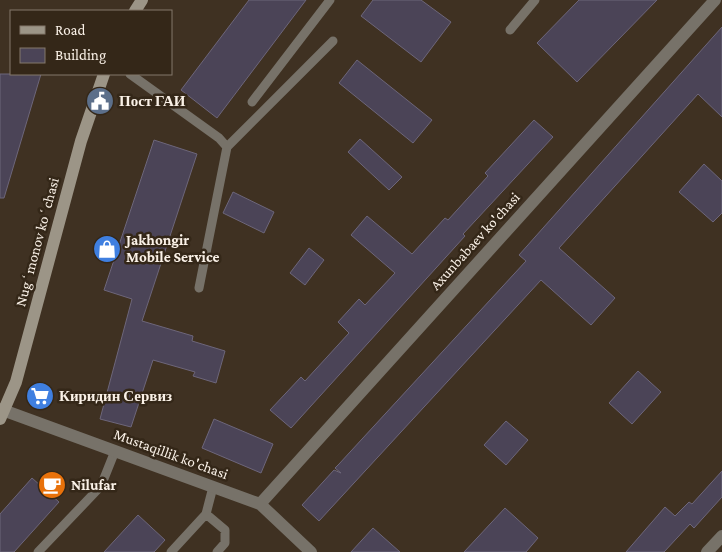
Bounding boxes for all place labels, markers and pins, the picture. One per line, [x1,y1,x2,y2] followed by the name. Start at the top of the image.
[85,86,115,116] public building icon: Пост ГАИ
[119,93,186,109] place label: Пост ГАИ
[124,232,220,265] place label: Jakhongir Mobile Service
[92,234,122,264] shop icon: Jakhongir Mobile Service
[25,381,55,411] supermarket icon: Киридин Сервиз
[59,388,172,404] place label: Киридин Сервиз
[37,470,67,500] cafe icon: Nilufar
[71,477,117,493] place label: Nilufar

